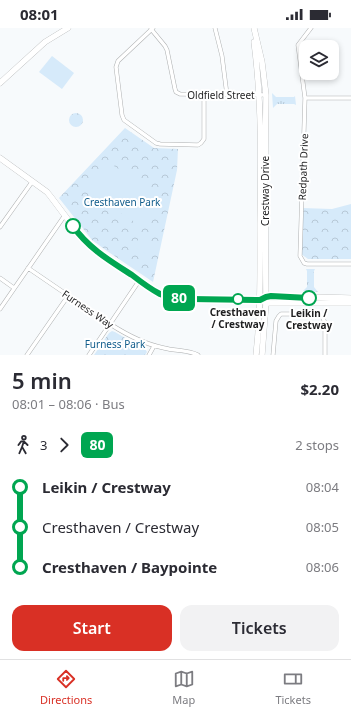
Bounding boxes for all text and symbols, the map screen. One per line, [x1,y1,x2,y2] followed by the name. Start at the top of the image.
[20,4,59,24] text: 08:01
[299,40,339,80] map controls
[299,40,339,80] button: layers
[187,88,255,102] street label: Oldfield Street
[295,133,311,201] street label: Redpath Drive
[258,156,272,226] street label: Crestway Drive
[84,195,161,209] park label: Cresthaven Park
[65,218,81,234] unlabelled marker
[161,285,197,311] line badge: 80
[59,287,117,332] street label: Furness Way
[171,288,187,307] text: 80
[301,290,317,306] marker: Leikin / Crestway
[232,293,244,305] marker: Cresthaven / Crestway
[210,305,266,331] place label: Cresthaven / Crestway
[286,306,332,332] place label: Leikin / Crestway
[85,337,146,351] park label: Furness Park
[12,365,72,395] text: 5 min
[300,379,339,399] text: $2.20
[12,395,125,413] text: 08:01 – 08:06 · Bus
[12,434,34,456] icon: walk
[53,434,75,456] icon: forward
[89,435,105,454] text: 80
[40,436,47,454] text: 3
[295,436,339,454] text: 2 stops
[42,477,171,497] text: Leikin / Crestway
[306,478,339,496] text: 08:04
[42,517,199,537] text: Cresthaven / Crestway
[306,518,339,536] text: 08:05
[42,557,217,577] text: Cresthaven / Baypointe
[306,558,339,576] text: 08:06
[12,605,172,651] button: Start
[180,605,339,651] button: Tickets
[40,668,92,707] tab: Directions
[172,668,195,707] tab: Map
[275,668,311,707] tab: Tickets

